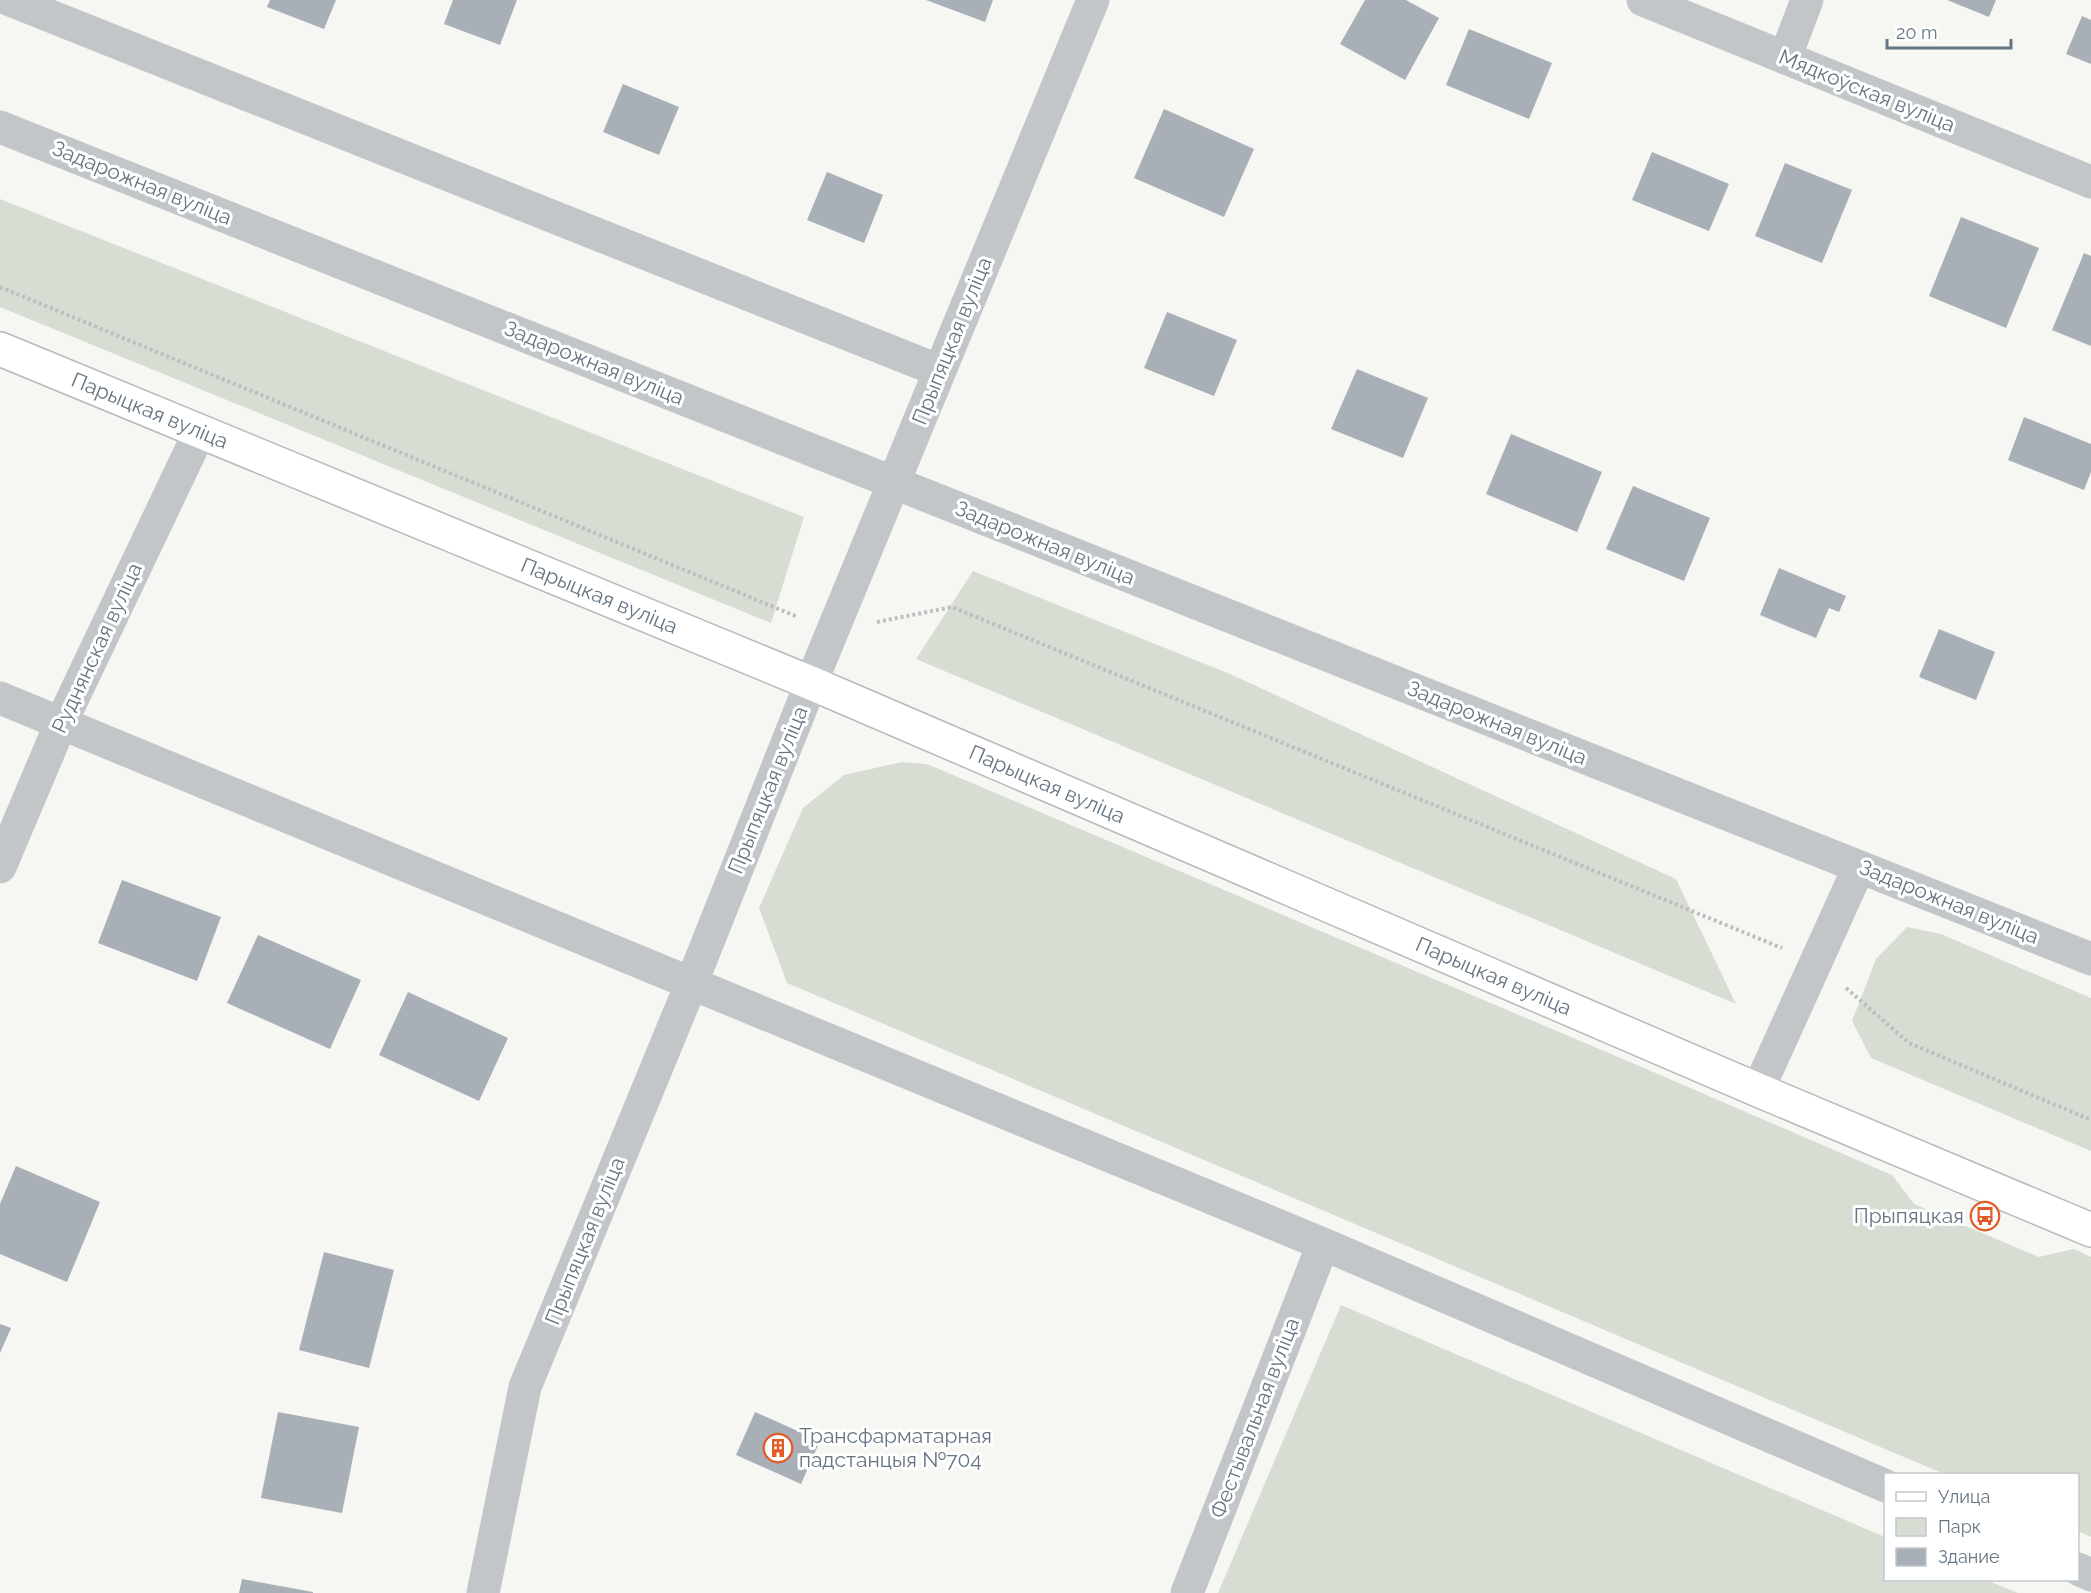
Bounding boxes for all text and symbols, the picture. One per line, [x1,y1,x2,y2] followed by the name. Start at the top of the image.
[1887,12,2012,50] scale bar
[1896,22,1938,43] text: 20 m
[1775,44,1959,137] street label: Мядкоўская вуліца
[49,135,236,230] street label: Задарожная вуліца
[907,253,997,428] street label: Прыпяцкая вуліца
[501,315,688,410] street label: Задарожная вуліца
[68,367,232,454] street label: Парыцкая вуліца
[952,495,1139,590] street label: Задарожная вуліца
[517,552,681,639] street label: Парыцкая вуліца
[46,559,147,737] street label: Руднянская вуліца
[1404,675,1591,770] street label: Задарожная вуліца
[723,702,813,877] street label: Прыпяцкая вуліца
[965,739,1129,828] street label: Парыцкая вуліца
[1856,854,2043,949] street label: Задарожная вуліца
[1412,931,1576,1020] street label: Парыцкая вуліца
[540,1153,630,1328] street label: Прыпяцкая вуліца
[1969,1200,2001,1232] bus stop icon: Прыпяцкая
[1854,1203,1964,1228] place label: Прыпяцкая
[1205,1314,1304,1522] street label: Фестывальная вуліца
[799,1423,992,1472] place label: Трансфарматарная падстанцыя №704
[762,1432,794,1464] building icon: Трансфарматарная падстанцыя №704
[1884,1473,2079,1581] legend
[1938,1486,1990,1507] text: Улица
[1938,1516,1981,1537] text: Парк
[1938,1546,2000,1567] text: Здание

